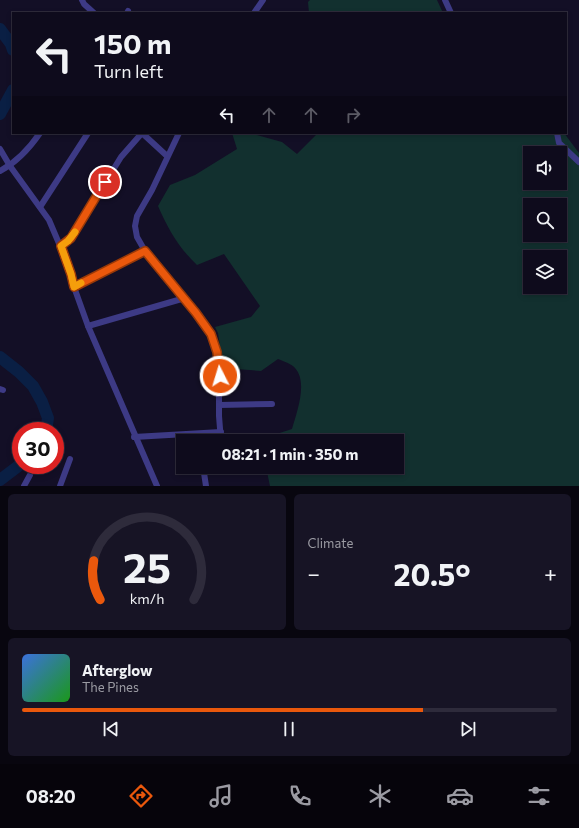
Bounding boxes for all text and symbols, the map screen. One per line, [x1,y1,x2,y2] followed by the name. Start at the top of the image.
[94,26,171,60] text: 150 m
[28,28,80,80] icon: left
[94,60,163,82] text: Turn left
[216,104,238,126] icon: left
[258,104,280,126] icon: ahead
[300,104,322,126] icon: ahead
[342,104,364,126] icon: right
[523,146,567,294] map controls
[523,146,567,190] button: sound
[88,165,122,199] pin
[94,171,116,193] icon: arrive
[523,198,567,242] button: search
[523,250,567,294] button: layers
[199,355,241,397] position arrow
[12,422,64,474] speed limit sign: 30
[222,445,358,463] text: 08:21 · 1 min · 350 m
[308,535,353,551] text: Climate
[123,541,171,592] text: 25
[394,555,471,592] text: 20.5°
[308,560,320,587] text: −
[544,560,557,587] text: +
[129,589,164,607] text: km/h
[82,661,152,679] text: Afterglow
[82,679,139,695] text: The Pines
[100,718,122,740] icon: previous
[278,718,300,740] icon: pause
[457,718,479,740] icon: next
[127,782,155,810] icon: directions
[207,782,235,810] icon: music
[286,782,314,810] icon: phone
[366,782,394,810] icon: climate
[446,782,474,810] icon: car
[525,782,553,810] icon: filters
[26,785,76,807] text: 08:20

